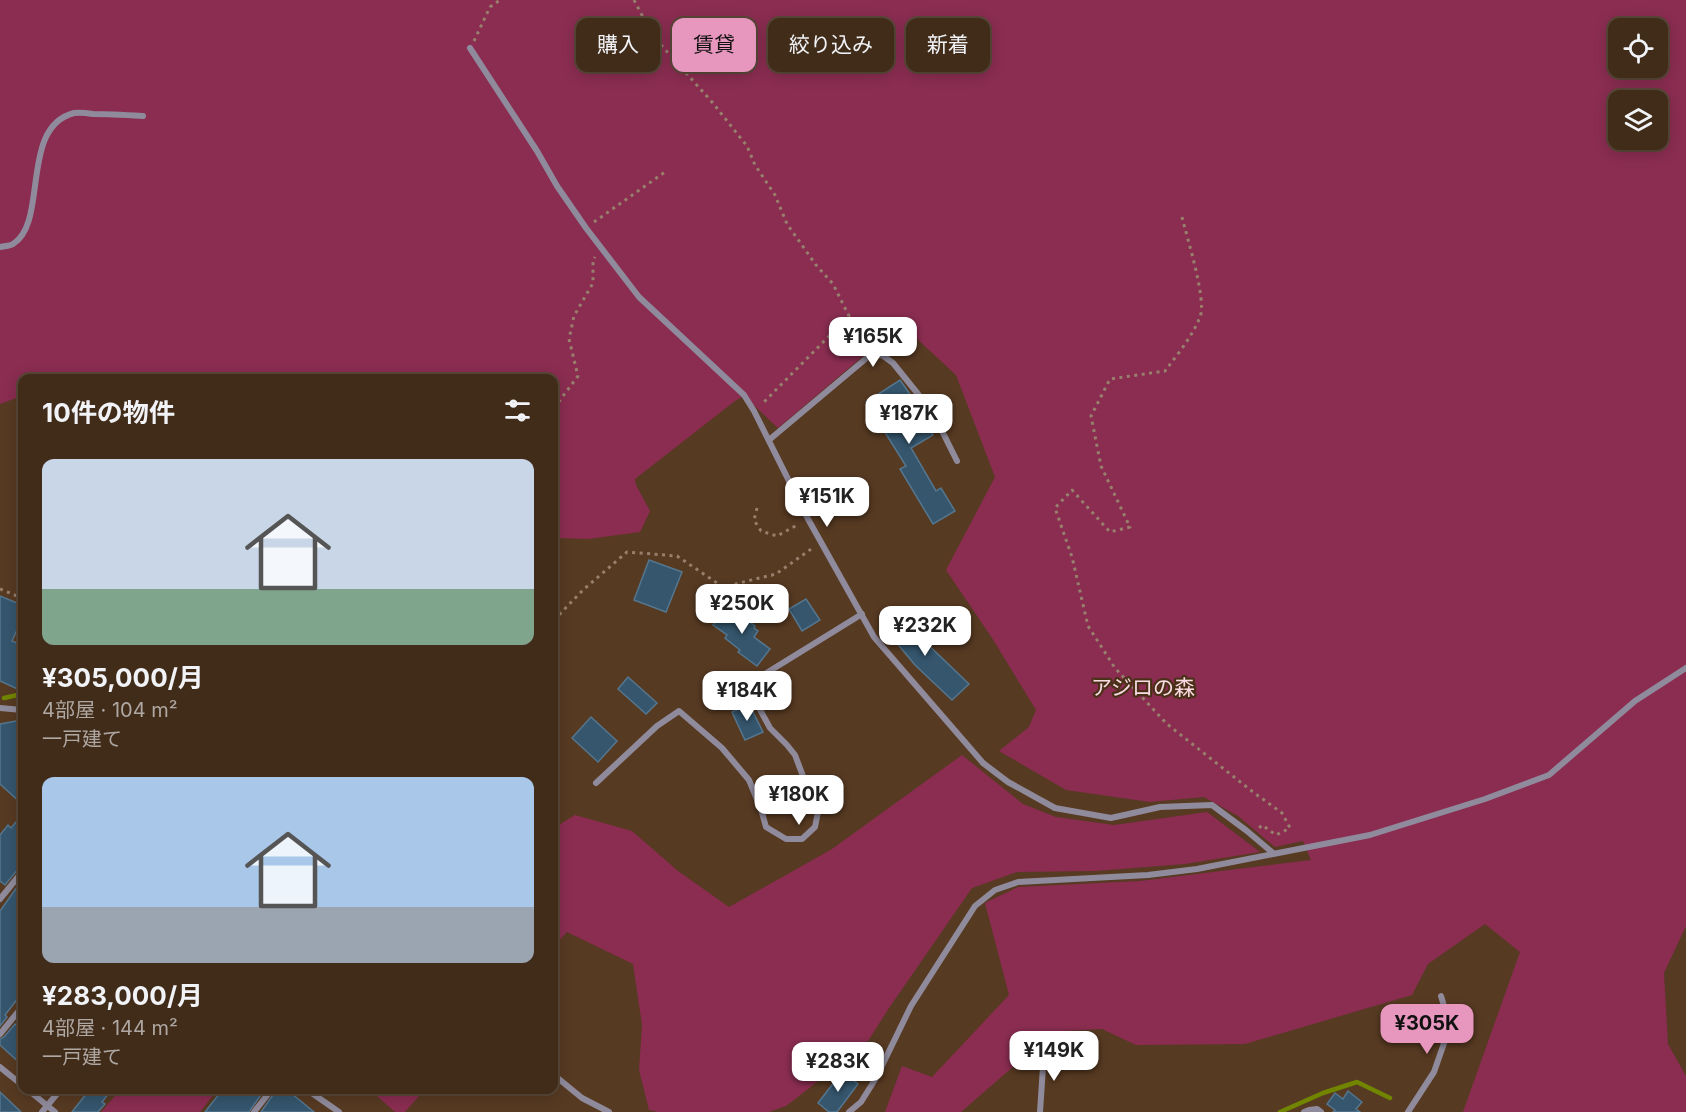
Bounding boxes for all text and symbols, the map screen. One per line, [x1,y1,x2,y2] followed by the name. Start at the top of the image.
[576,18,660,72] chip: 購入
[672,18,756,72] chip: 賃貸
[768,18,894,72] chip: 絞り込み
[906,18,990,72] chip: 新着
[1608,18,1668,150] map controls
[1608,18,1668,78] button: locate
[1608,90,1668,150] button: layers
[831,317,915,368] pin: ¥165K
[843,324,903,348] text: ¥165K
[501,394,534,427] icon: filters
[867,394,951,445] pin: ¥187K
[42,397,175,428] text: 10件の物件
[879,401,939,425] text: ¥187K
[785,477,869,528] pin: ¥151K
[799,484,855,508] text: ¥151K
[234,498,342,606] icon: home
[700,584,784,635] pin: ¥250K
[710,591,774,615] text: ¥250K
[883,606,967,657] pin: ¥232K
[893,613,957,637] text: ¥232K
[42,662,204,693] text: ¥305,000/月
[705,671,789,722] pin: ¥184K
[1091,675,1195,700] park label: アジロの森
[717,678,777,702] text: ¥184K
[42,698,178,722] text: 4部屋 · 104 m²
[42,727,122,751] text: 一戸建て
[757,775,841,826] pin: ¥180K
[769,782,829,806] text: ¥180K
[234,816,342,924] icon: home
[42,980,203,1011] text: ¥283,000/月
[1385,1004,1469,1055] pin: ¥305K
[1395,1011,1459,1035] text: ¥305K
[42,1016,178,1040] text: 4部屋 · 144 m²
[1012,1031,1096,1082] pin: ¥149K
[1024,1038,1084,1062] text: ¥149K
[796,1042,880,1093] pin: ¥283K
[42,1045,122,1069] text: 一戸建て
[806,1049,870,1073] text: ¥283K

